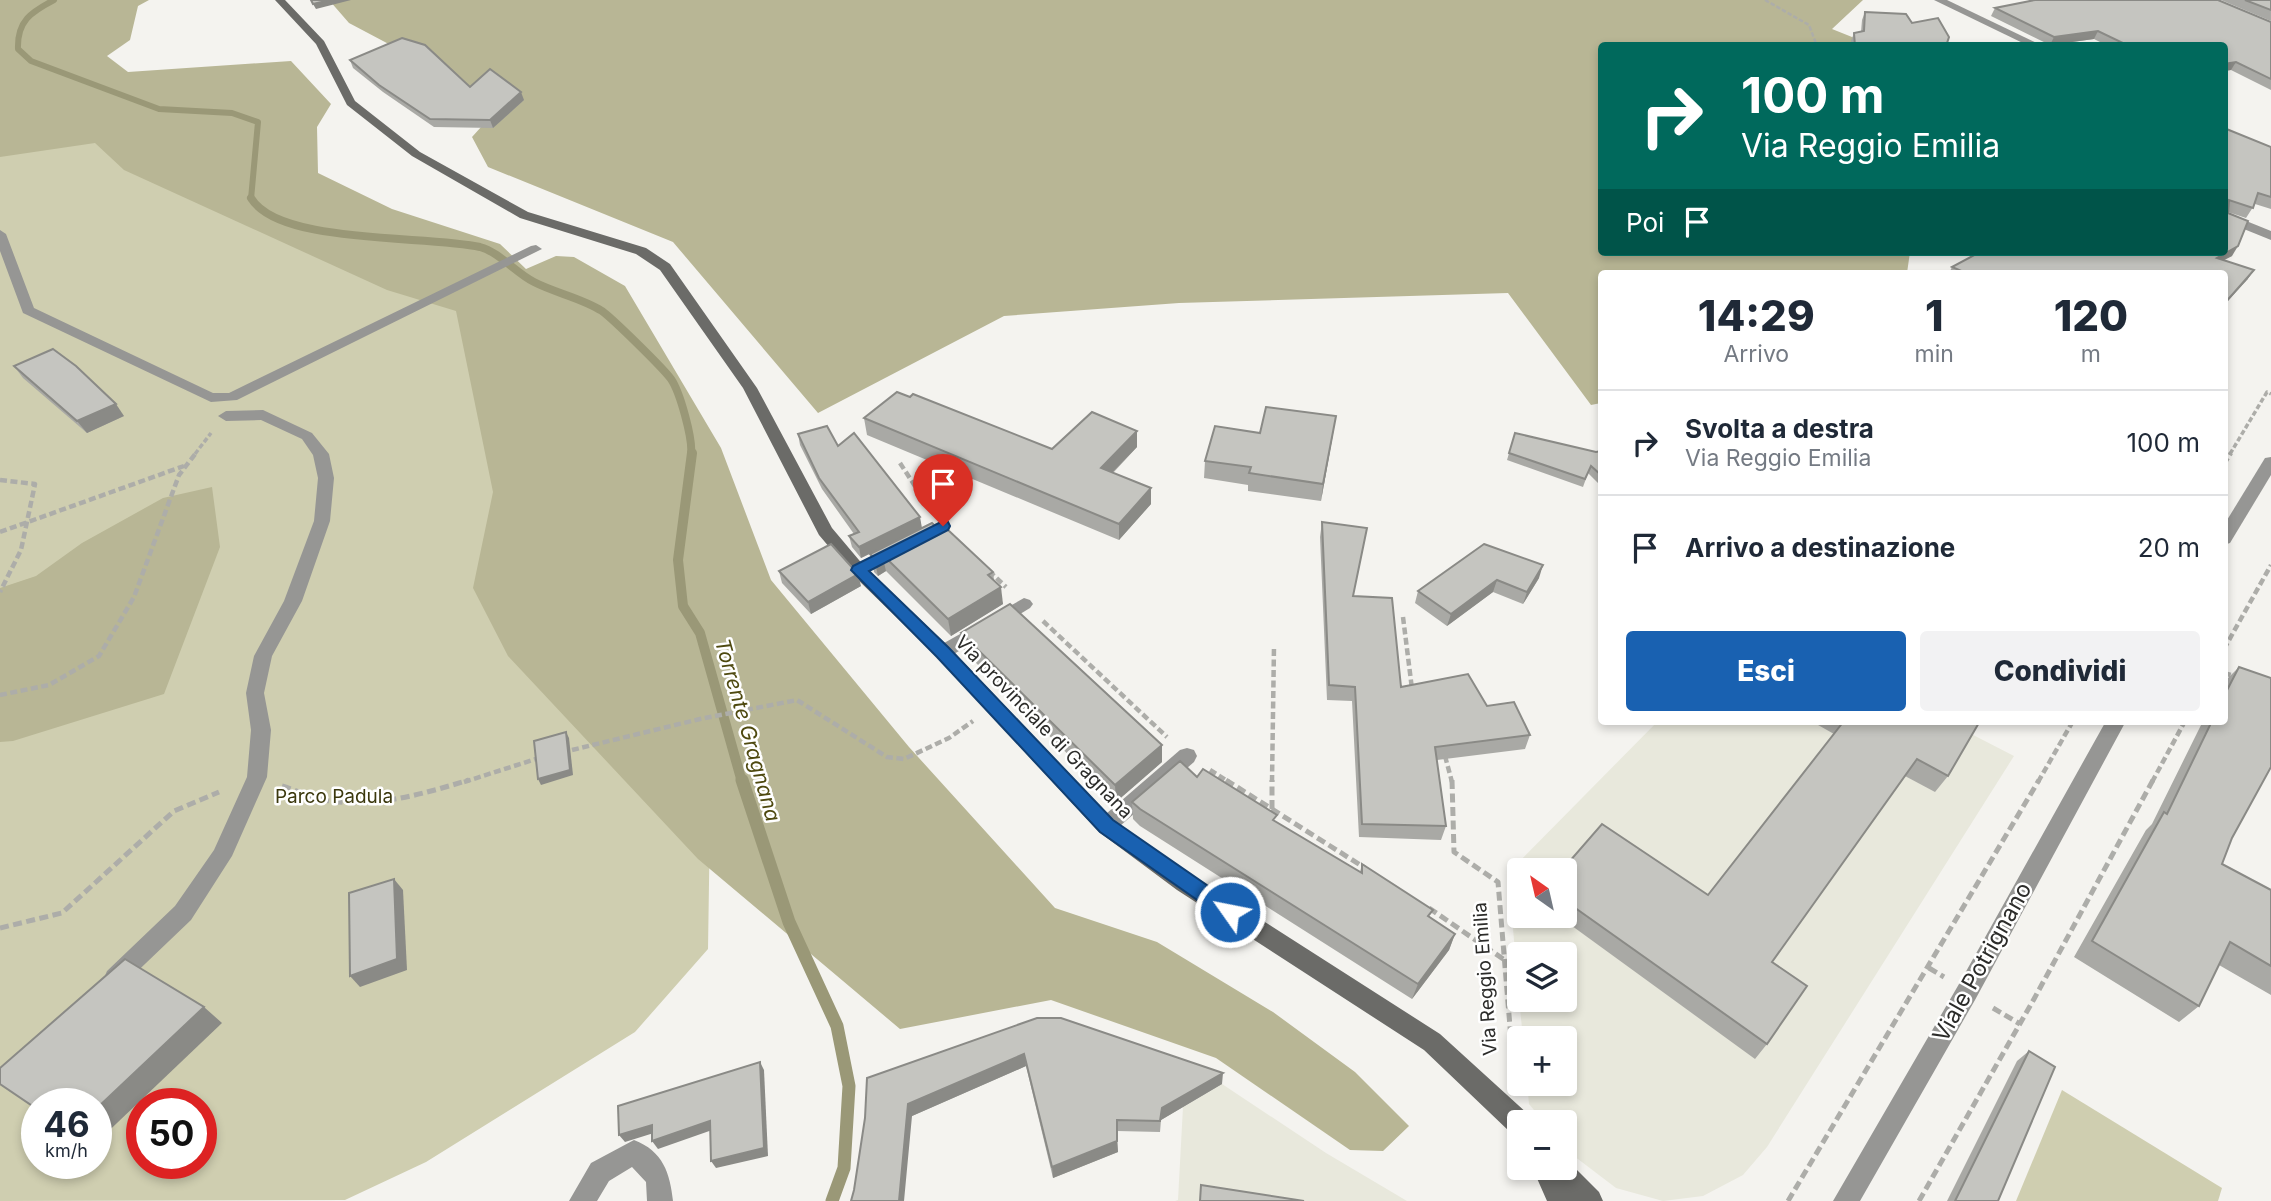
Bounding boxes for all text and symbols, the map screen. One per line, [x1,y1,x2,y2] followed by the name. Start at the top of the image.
[1741,66,1885,125] text: 100 m
[1626,70,1717,161] icon: right
[1741,126,2000,165] text: Via Reggio Emilia
[1678,203,1716,241] icon: arrive
[1626,207,1664,238] text: Poi
[1698,290,1815,341] text: 14:29
[1925,290,1943,341] text: 1
[2054,290,2128,341] text: 120
[1723,340,1789,368] text: Arrivo
[1915,340,1954,368] text: min
[2081,340,2101,368] text: m
[1685,413,1874,444] text: Svolta a destra
[1626,424,1664,462] icon: right
[2127,427,2200,458] text: 100 m
[1685,444,1871,472] text: Via Reggio Emilia
[913,454,973,526] pin
[924,465,962,503] icon: arrive
[1626,529,1664,567] icon: arrive
[1685,532,1955,563] text: Arrivo a destinazione
[2138,532,2200,563] text: 20 m
[950,631,1138,823] street label: Via provinciale di Gragnana
[1626,631,1906,711] button: Esci
[1920,631,2200,711] button: Condividi
[710,636,786,824] water label: Torrente Gragnana
[275,785,393,808] park label: Parco Padula
[1507,858,1577,928] north arrow
[1507,858,1577,1180] map controls
[1193,875,1267,949] position arrow
[1927,877,2037,1047] street label: Viale Potrignano
[1468,901,1502,1057] street label: Via Reggio Emilia
[1507,942,1577,1012] button: layers
[1507,1026,1577,1096] button: +
[126,1088,217,1179] speed limit sign: 50
[43,1103,90,1145] text: 46
[1507,1110,1577,1180] button: −
[45,1140,88,1161] text: km/h

